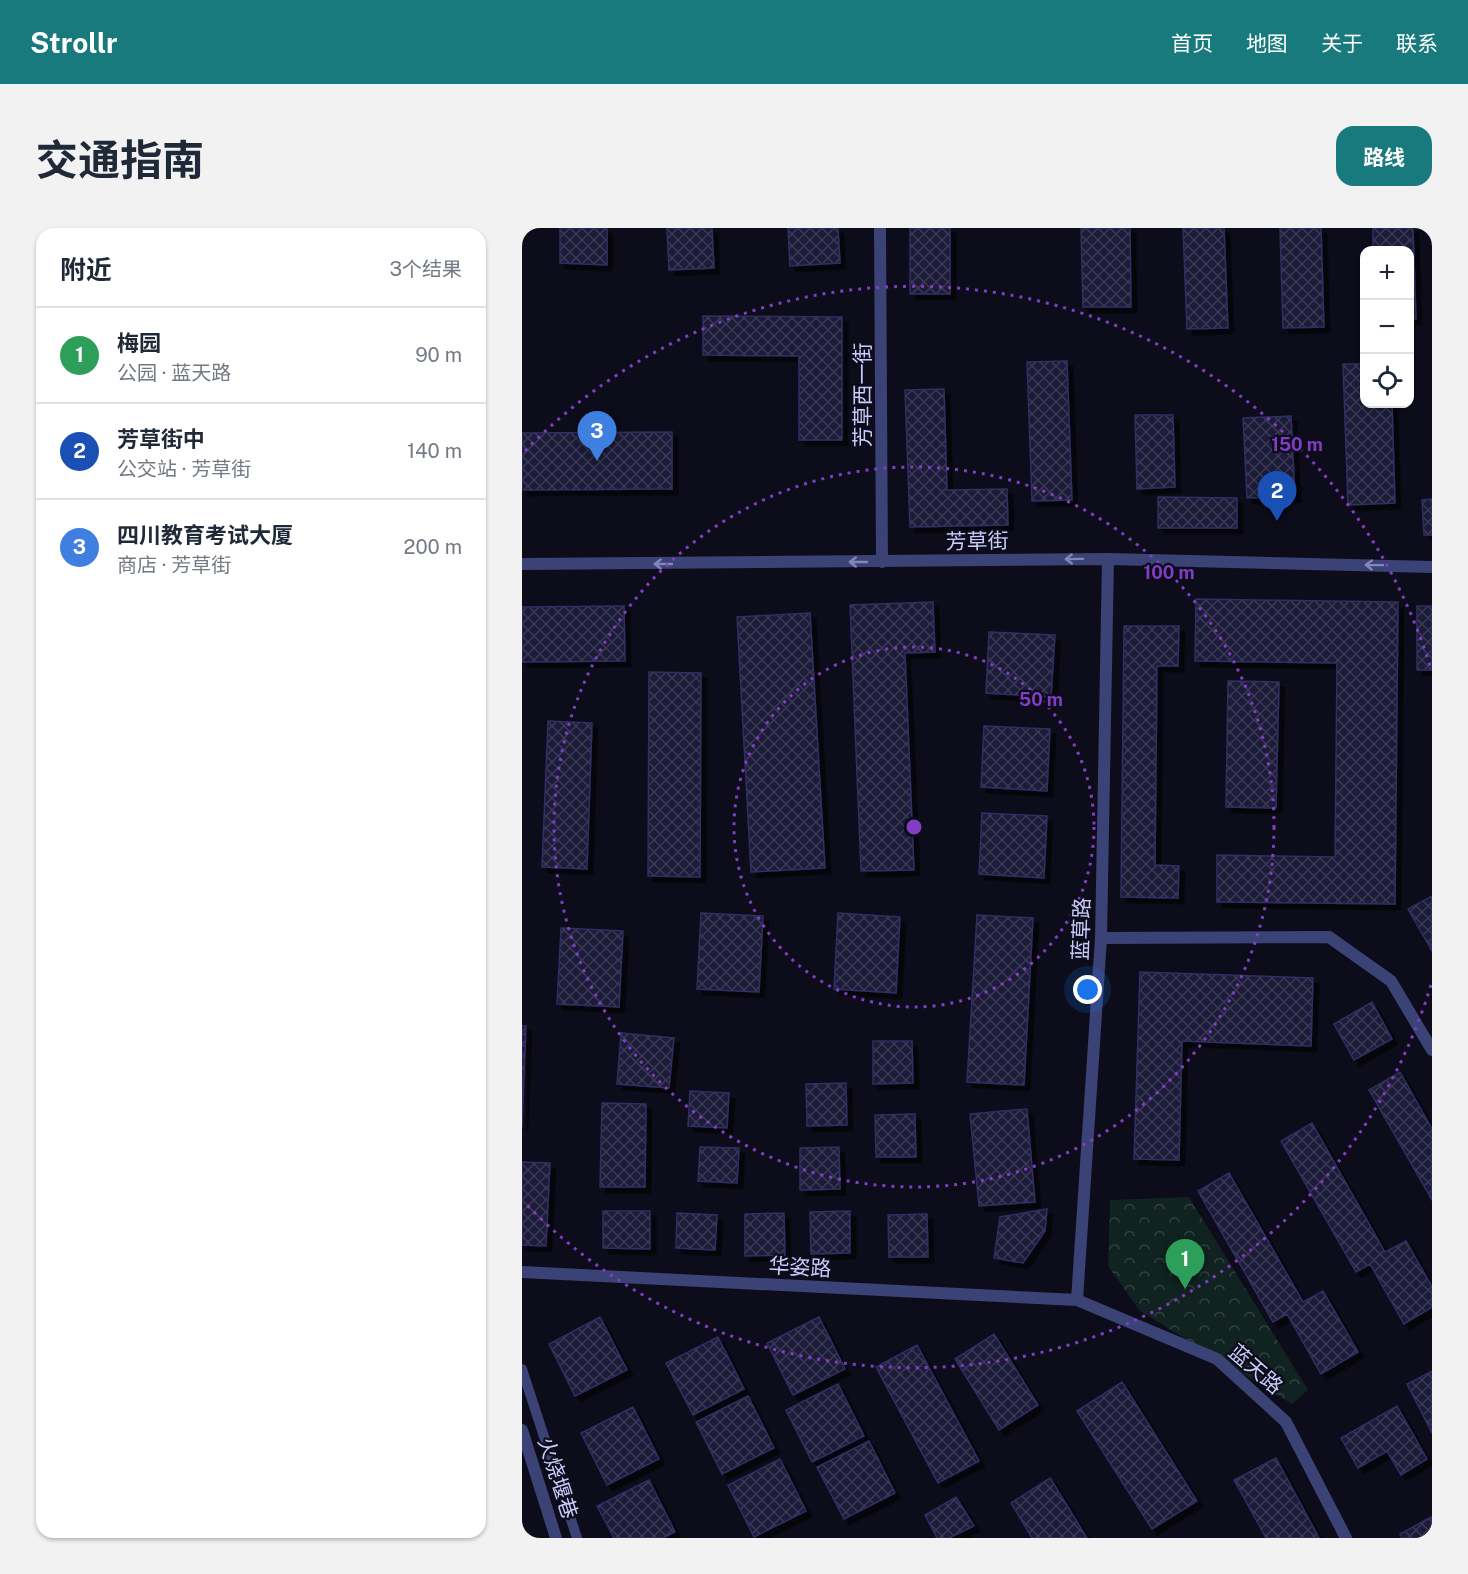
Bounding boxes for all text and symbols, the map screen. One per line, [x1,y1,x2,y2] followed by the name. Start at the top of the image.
[30,26,118,59] text: Strollr
[1171,31,1213,56] text: 首页
[1246,31,1288,56] text: 地图
[1321,31,1363,56] text: 关于
[1396,31,1438,56] text: 联系
[1336,126,1432,186] button: 路线
[36,135,204,184] text: 交通指南
[1360,246,1414,408] map controls
[1360,246,1414,300] button: +
[60,254,112,285] text: 附近
[389,257,462,281] text: 3个结果
[1360,300,1414,354] button: −
[117,330,161,356] text: 梅园
[75,343,84,367] text: 1
[415,343,462,367] text: 90 m
[850,343,875,448] street label: 芳草西一街
[1360,354,1414,408] button: locate
[117,361,231,385] text: 公园 · 蓝天路
[578,412,616,461] pin: 3
[117,426,205,452] text: 芳草街中
[1271,434,1323,455] text: 150 m
[73,439,86,463] text: 2
[407,439,462,463] text: 140 m
[117,457,251,481] text: 公交站 · 芳草街
[1258,472,1296,521] pin: 2
[117,522,293,548] text: 四川教育考试大厦
[945,528,1009,554] street label: 芳草街
[73,535,86,559] text: 3
[404,535,462,559] text: 200 m
[117,553,231,577] text: 商店 · 芳草街
[1064,554,1084,565] one-way arrow
[848,556,868,568] one-way arrow
[653,558,673,570] one-way arrow
[1364,559,1384,571] one-way arrow
[1143,562,1195,583] text: 100 m
[1019,689,1063,710] text: 50 m
[904,817,924,837] centre of rings
[1067,897,1095,961] street label: 蓝草路
[1073,975,1102,1004] your location
[1166,1240,1204,1289] pin: 1
[768,1253,832,1281] street label: 华姿路
[1224,1339,1288,1399] street label: 蓝天路
[533,1434,583,1522] street label: 火烧堰巷

